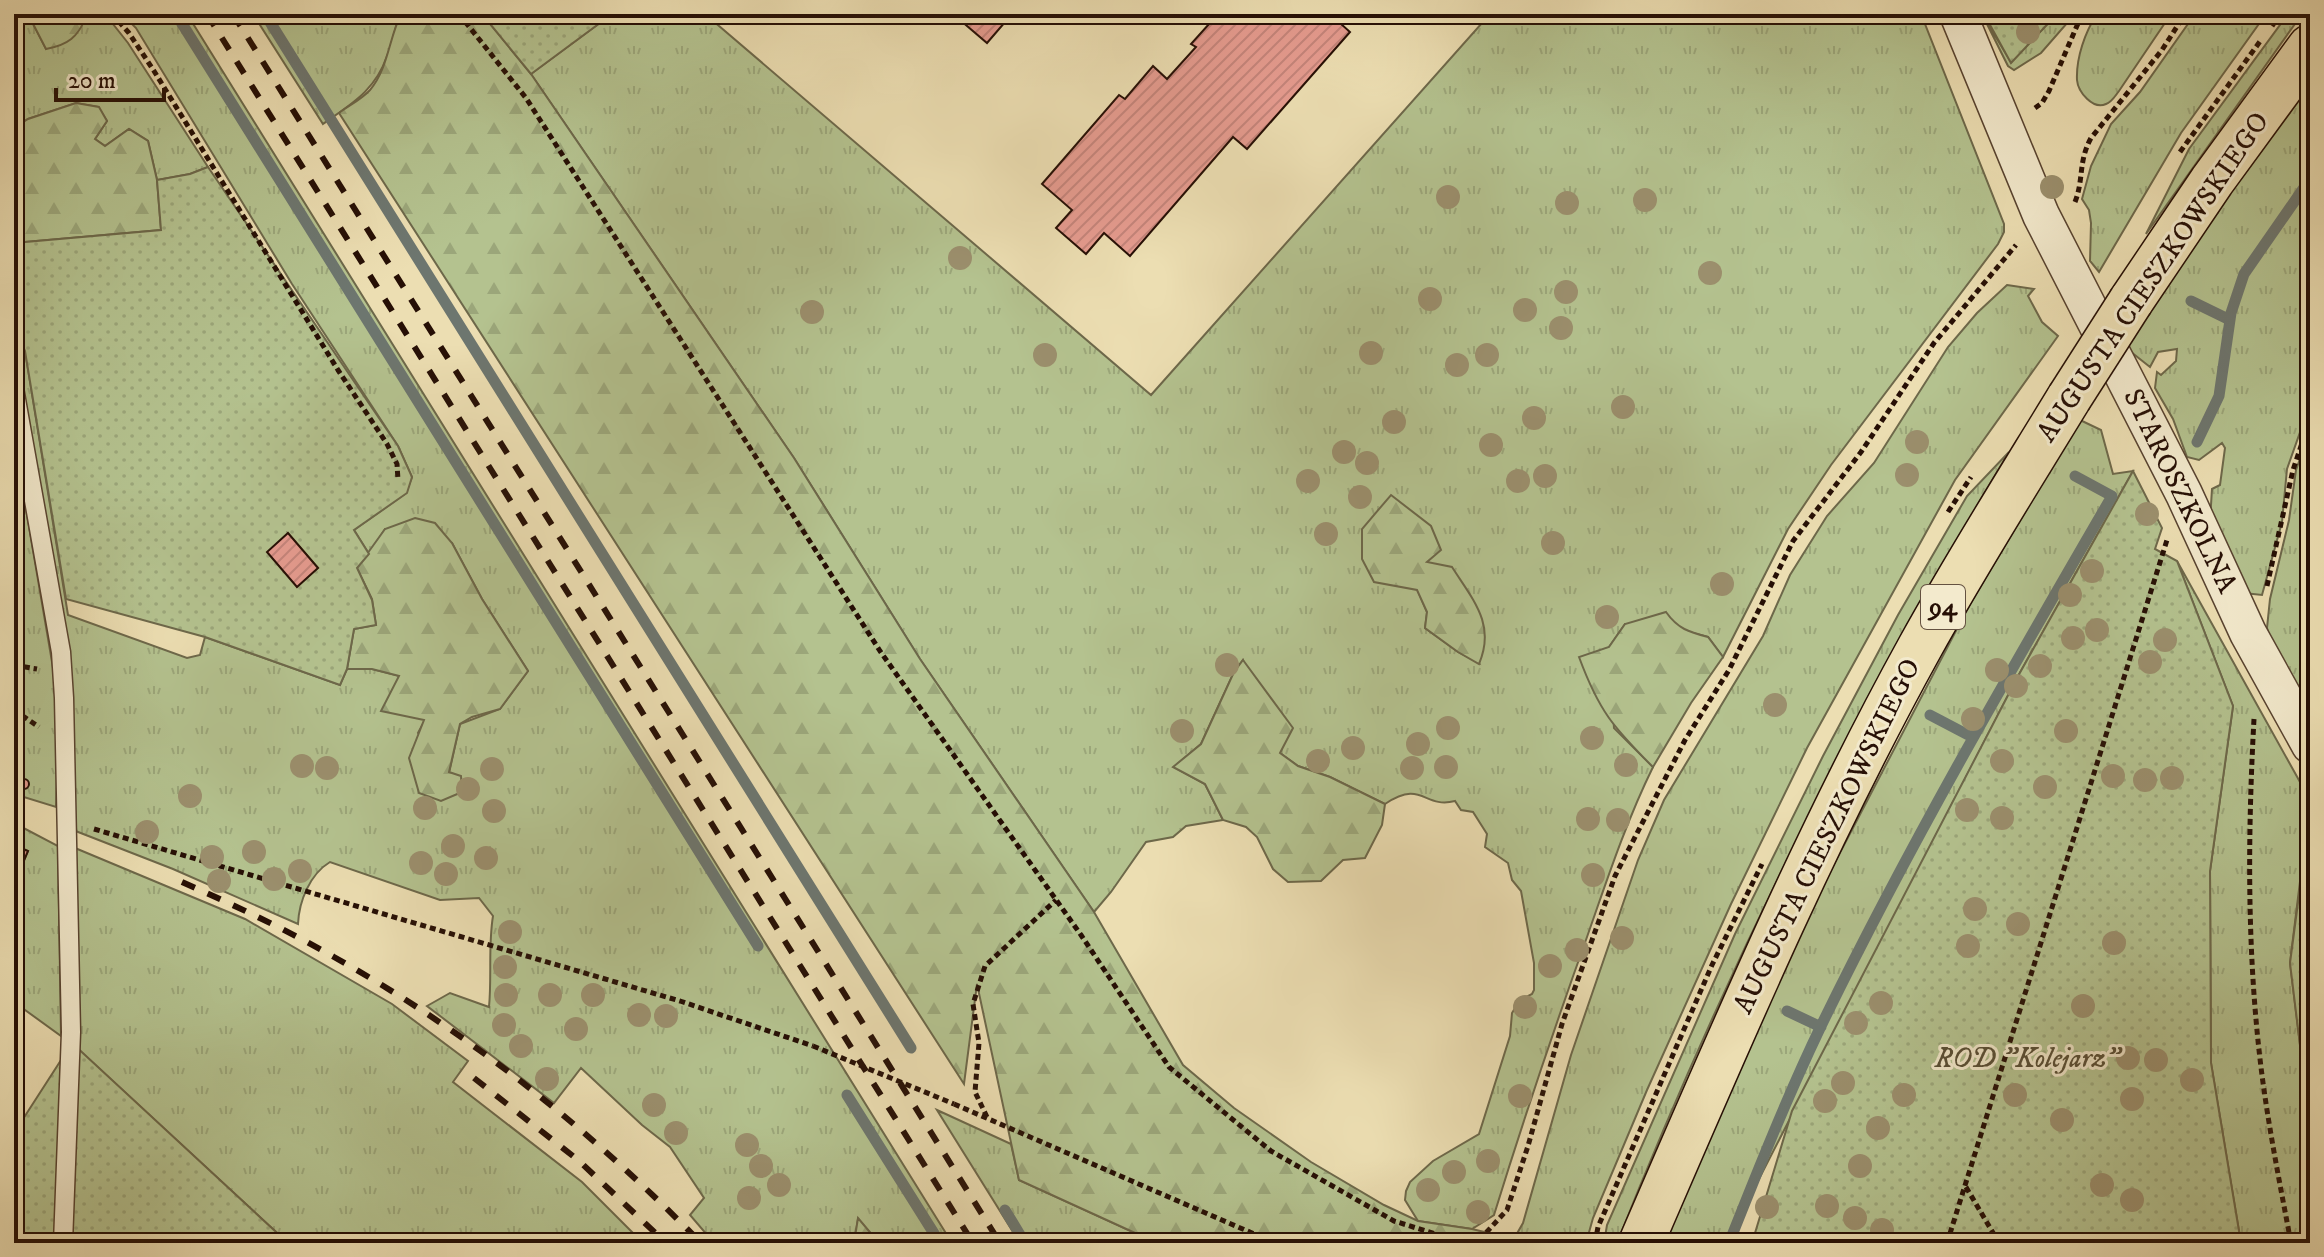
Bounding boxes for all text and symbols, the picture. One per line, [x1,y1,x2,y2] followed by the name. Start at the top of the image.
[56,52,164,102] scale bar
[68,66,116,96] text: 20 m
[2029,105,2277,449] street label: AUGUSTA CIESZKOWSKIEGO
[2115,383,2245,600] street label: STAROSZKOLNA
[1921,585,1965,629] road number: 94
[1726,653,1928,1019] street label: AUGUSTA CIESZKOWSKIEGO
[1934,1041,2123,1076] park label: ROD "Kolejarz"

